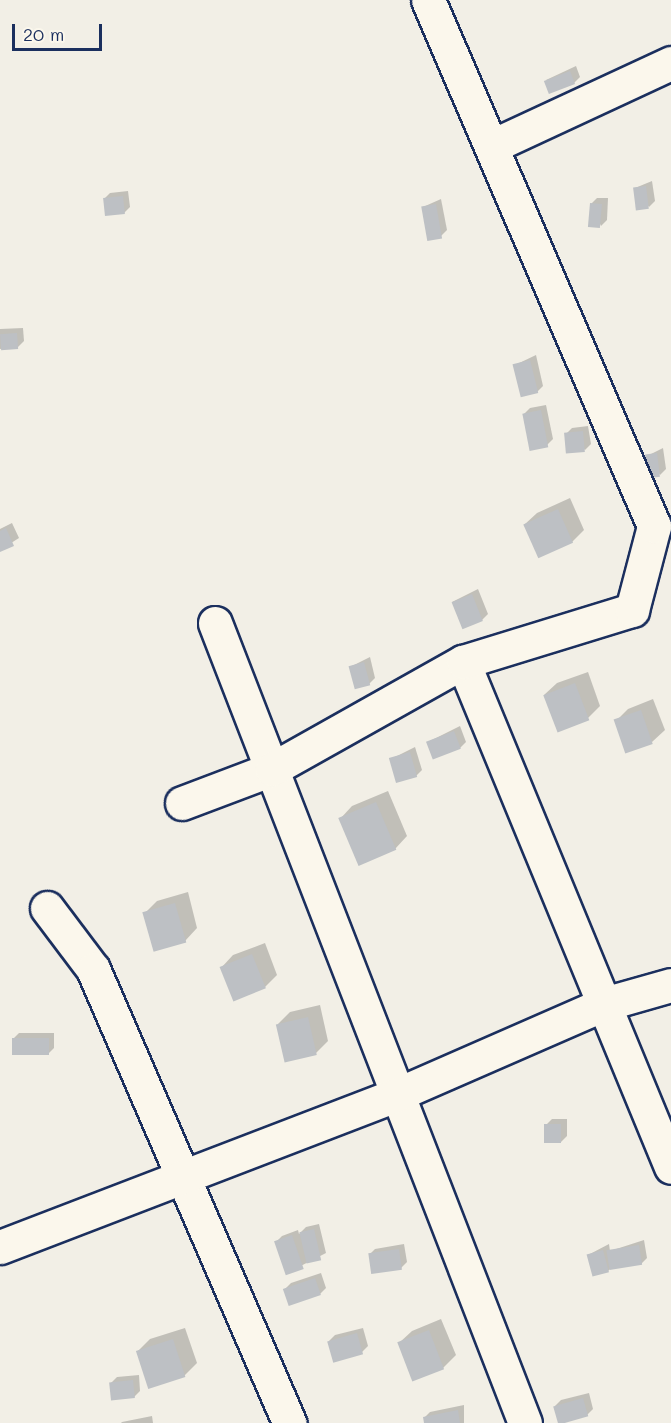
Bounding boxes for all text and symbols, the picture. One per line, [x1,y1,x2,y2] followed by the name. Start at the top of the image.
[15,12,105,50] scale bar
[23,22,64,46] text: 20 m

